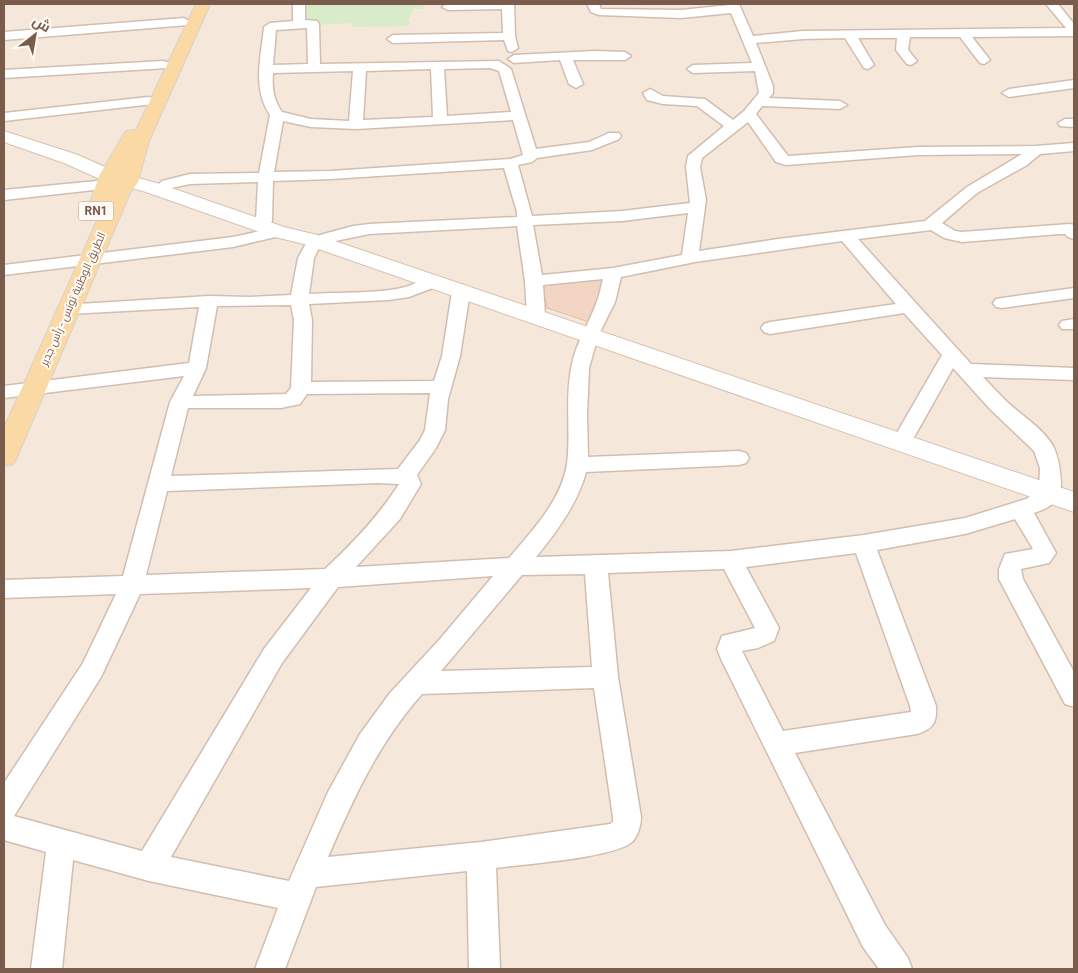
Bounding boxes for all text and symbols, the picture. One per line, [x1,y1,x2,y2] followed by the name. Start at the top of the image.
[10,10,60,60] north arrow
[29,12,54,36] text: ش
[78,202,114,220] road number: RN1
[36,230,108,369] street label: الطريق الوطنية تونس - رأس جدير

